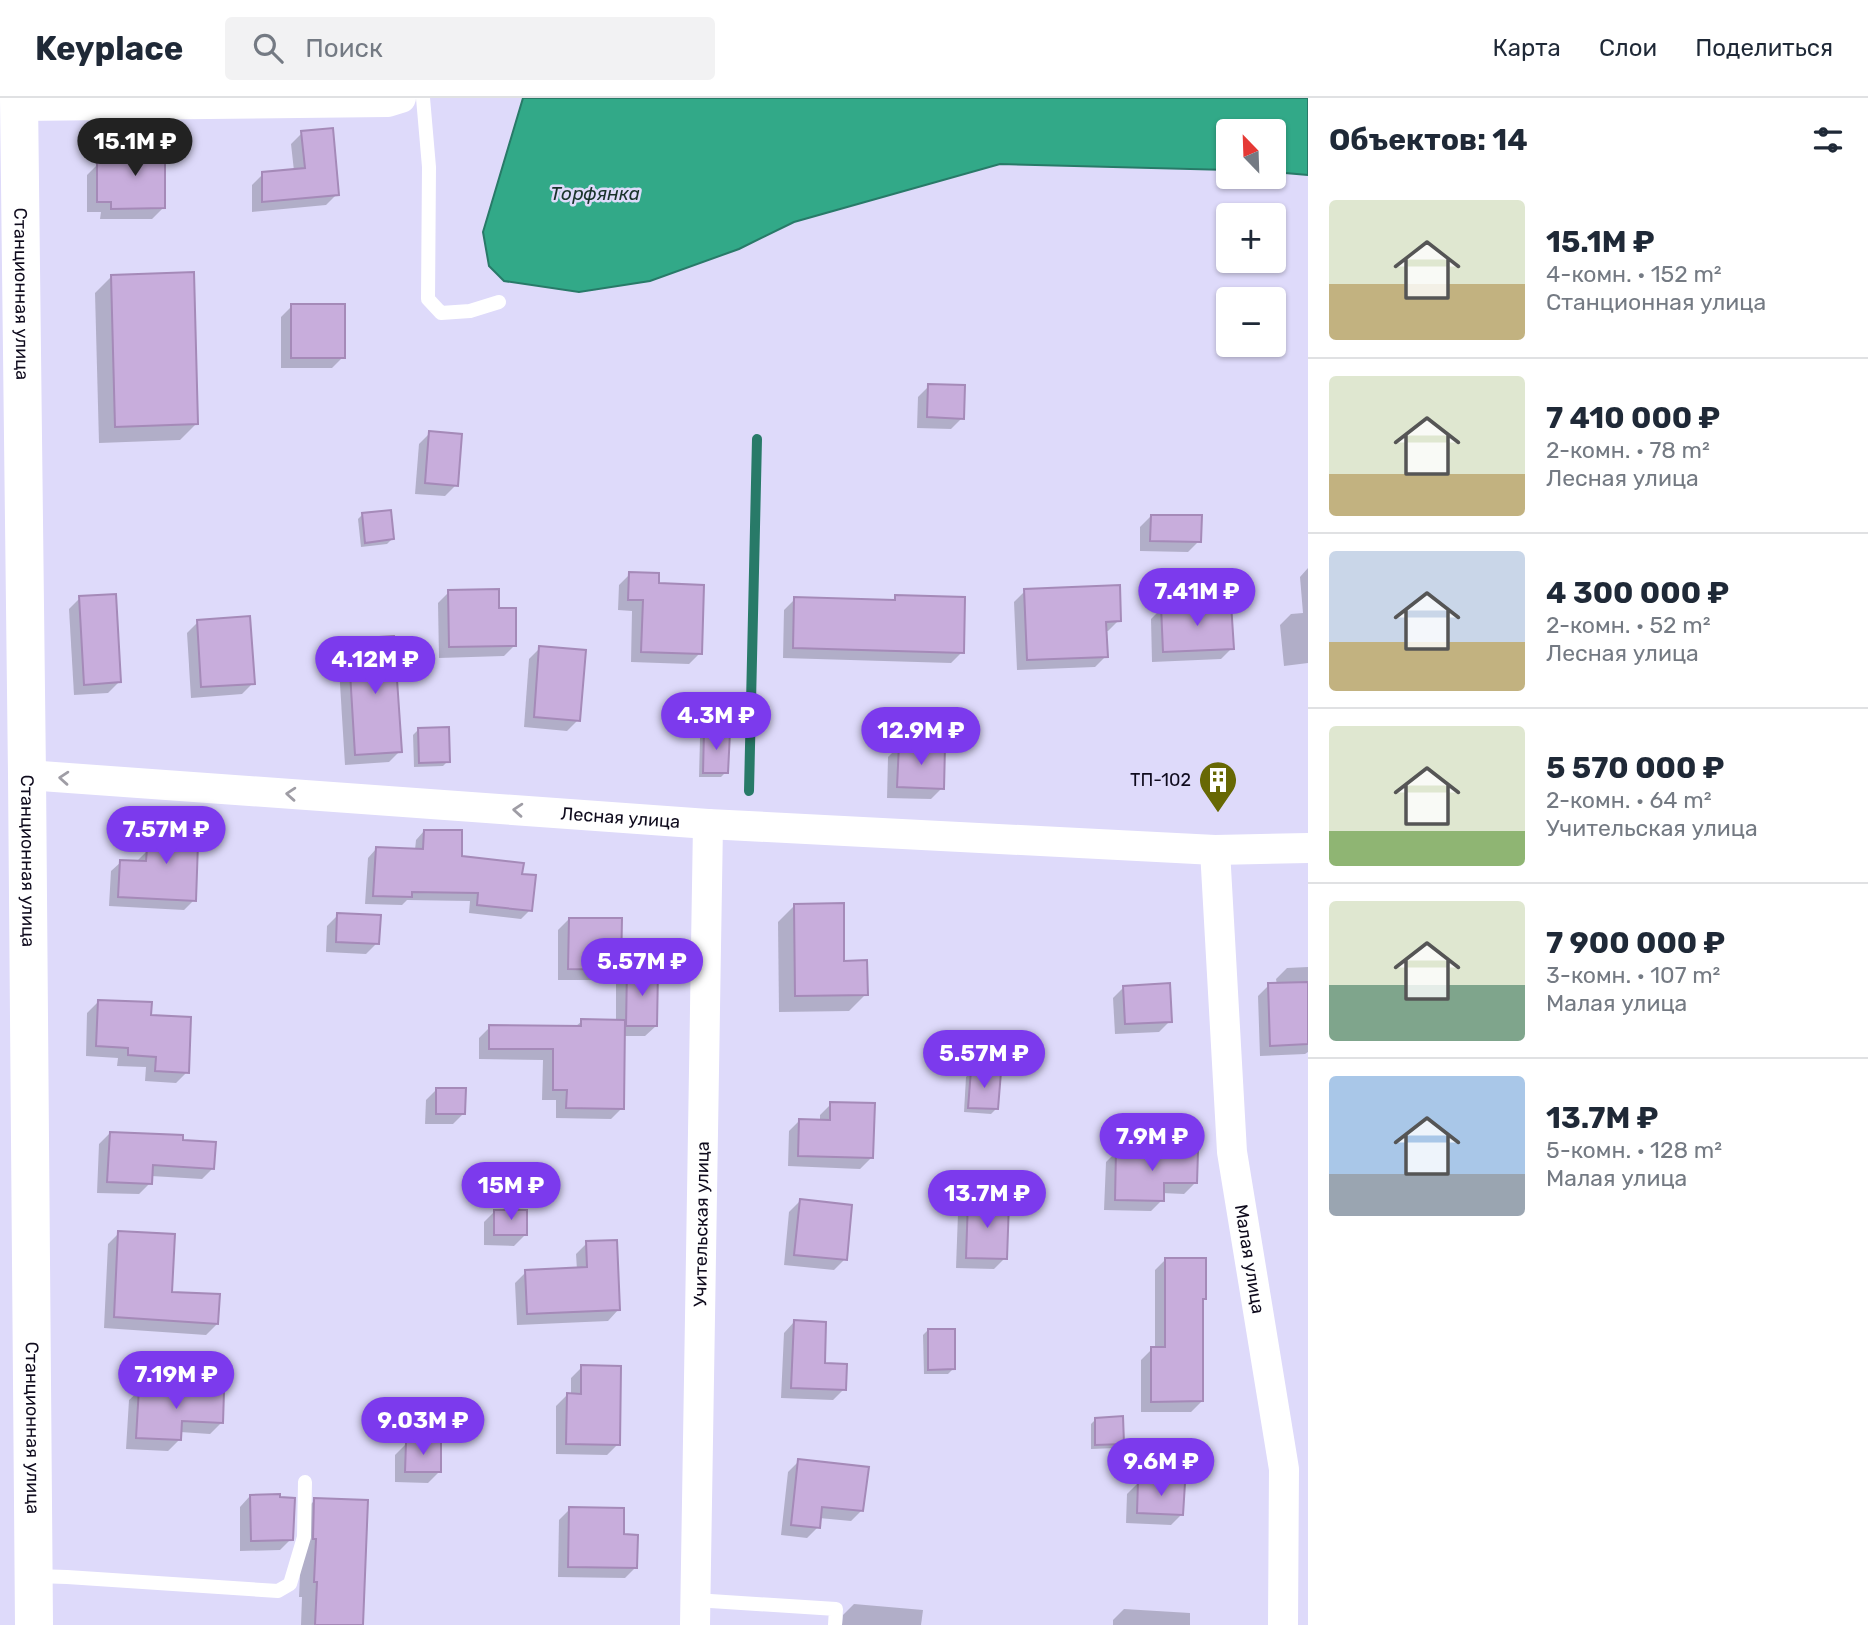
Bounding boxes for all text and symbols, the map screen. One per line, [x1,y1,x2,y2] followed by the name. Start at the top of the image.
[225,17,715,80] search box
[35,29,183,68] text: Keyplace
[249,29,287,67] icon: search
[305,33,383,64] text: Поиск
[1492,34,1561,62] text: Карта
[1599,34,1657,62] text: Слои
[1695,34,1833,62] text: Поделиться
[70,118,200,178] pin: 15.1M ₽
[1216,119,1286,189] north arrow
[1216,119,1286,357] map controls
[1809,121,1847,159] icon: filters
[1329,122,1528,158] text: Объектов: 14
[93,127,177,155] text: 15.1M ₽
[550,182,640,205] water label: Торфянка
[1216,203,1286,273] button: +
[9,208,33,380] street label: Станционная улица
[1546,224,1655,260] text: 15.1M ₽
[1385,228,1469,312] icon: home
[1546,260,1722,288] text: 4-комн. · 152 m²
[1216,287,1286,357] button: −
[1546,288,1766,316] text: Станционная улица
[1546,400,1720,436] text: 7 410 000 ₽
[1385,404,1469,488] icon: home
[1546,436,1710,464] text: 2-комн. · 78 m²
[1546,464,1699,492] text: Лесная улица
[1132,568,1262,628] pin: 7.41M ₽
[1546,575,1729,611] text: 4 300 000 ₽
[1154,577,1240,605] text: 7.41M ₽
[1385,579,1469,663] icon: home
[1546,611,1711,639] text: 2-комн. · 52 m²
[310,636,440,696] pin: 4.12M ₽
[1546,639,1699,667] text: Лесная улица
[331,645,419,673] text: 4.12M ₽
[659,692,773,752] pin: 4.3M ₽
[677,701,755,729] text: 4.3M ₽
[856,708,986,767] pin: 12.9M ₽
[877,716,965,744] text: 12.9M ₽
[1546,750,1724,786] text: 5 570 000 ₽
[1385,754,1469,838] icon: home
[1197,759,1239,814] building icon: ТП-102
[1130,769,1191,791] place label: ТП-102
[59,771,70,786] one-way arrow
[16,775,39,947] street label: Станционная улица
[1546,786,1712,814] text: 2-комн. · 64 m²
[285,787,296,802] one-way arrow
[560,802,681,833] street label: Лесная улица
[512,803,523,818] one-way arrow
[101,806,231,866] pin: 7.57M ₽
[1546,814,1758,842] text: Учительская улица
[123,815,209,843] text: 7.57M ₽
[1546,925,1725,961] text: 7 900 000 ₽
[1385,929,1469,1013] icon: home
[577,939,707,998] pin: 5.57M ₽
[597,947,687,975] text: 5.57M ₽
[1546,961,1720,989] text: 3-комн. · 107 m²
[1546,989,1687,1017] text: Малая улица
[919,1030,1049,1090] pin: 5.57M ₽
[939,1039,1029,1067] text: 5.57M ₽
[1546,1100,1658,1136] text: 13.7M ₽
[1385,1104,1469,1188] icon: home
[1095,1114,1209,1173] pin: 7.9M ₽
[1116,1122,1188,1150] text: 7.9M ₽
[1546,1136,1722,1164] text: 5-комн. · 128 m²
[689,1141,714,1307] street label: Учительская улица
[462,1162,560,1222] pin: 15M ₽
[1546,1164,1687,1192] text: Малая улица
[922,1170,1052,1230] pin: 13.7M ₽
[478,1171,544,1199] text: 15M ₽
[944,1179,1030,1207] text: 13.7M ₽
[1230,1203,1269,1315] street label: Малая улица
[21,1342,44,1514] street label: Станционная улица
[111,1352,241,1411] pin: 7.19M ₽
[134,1360,218,1388] text: 7.19M ₽
[358,1398,488,1457] pin: 9.03M ₽
[377,1406,469,1434] text: 9.03M ₽
[1104,1438,1218,1498] pin: 9.6M ₽
[1123,1447,1199,1475] text: 9.6M ₽

